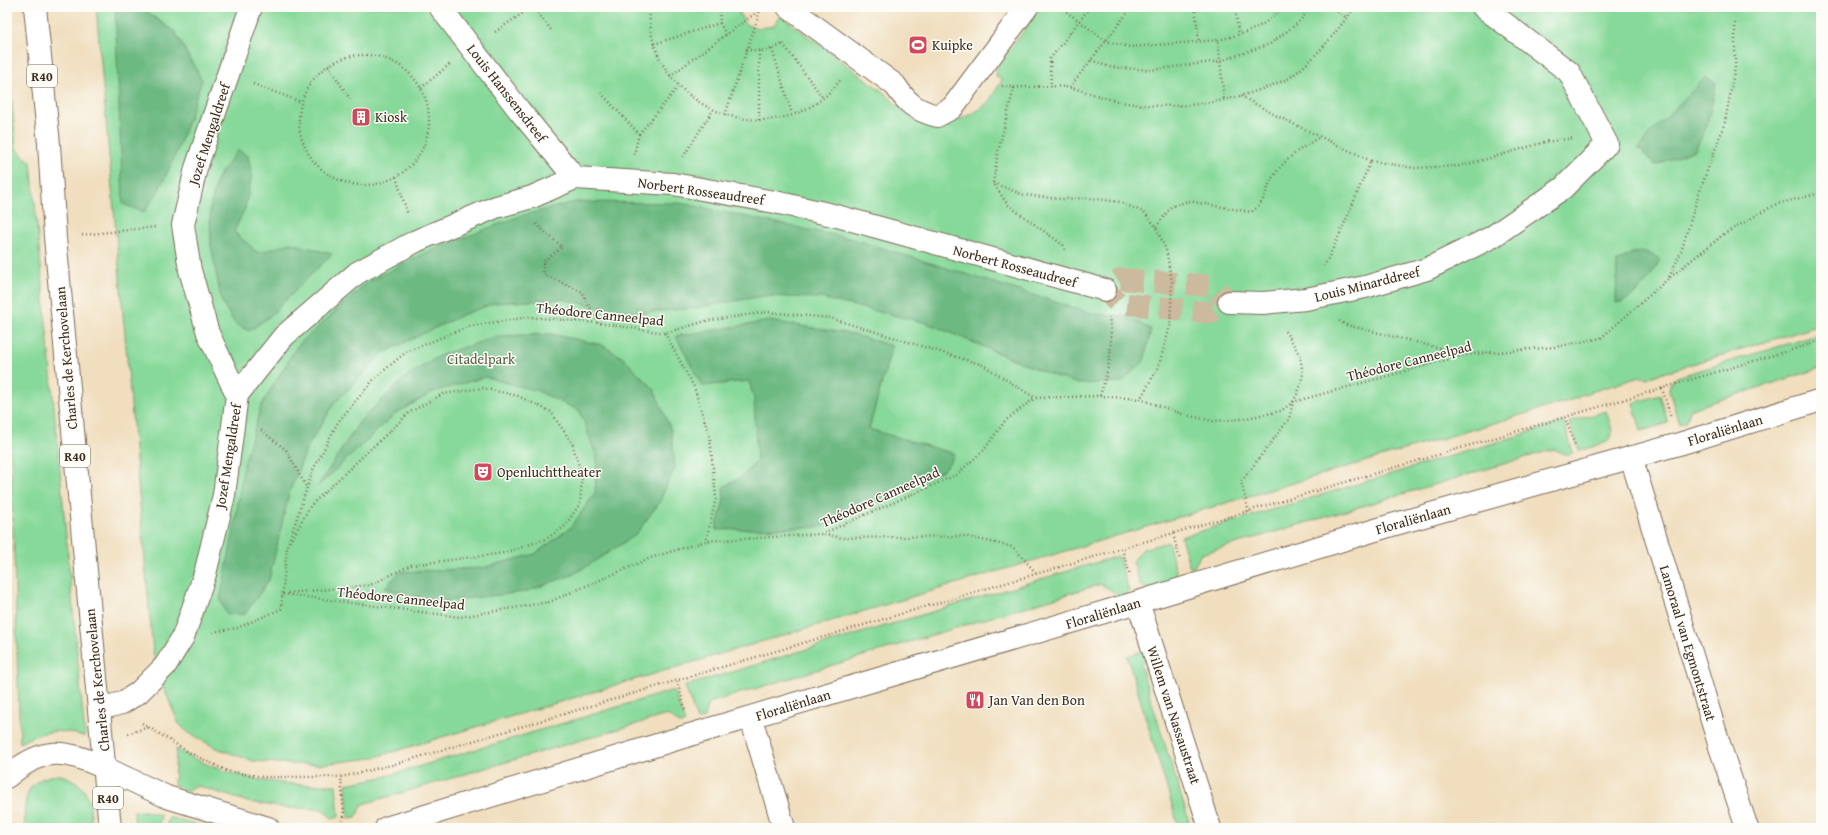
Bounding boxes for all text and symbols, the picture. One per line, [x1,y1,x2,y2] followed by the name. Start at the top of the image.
[907,34,929,56] sports icon: Kuipke
[932,35,973,55] place label: Kuipke
[462,40,553,147] street label: Louis Hanssensdreef
[27,65,57,87] road number: R40
[183,79,235,189] street label: Jozef Mengaldreef
[350,106,372,128] building icon: Kiosk
[375,107,408,127] place label: Kiosk
[637,172,767,210] street label: Norbert Rosseaudreef
[951,240,1081,293] street label: Norbert Rosseaudreef
[1312,261,1423,307] street label: Louis Minarddreef
[50,286,82,430] street label: Charles de Kerchovelaan
[535,297,665,331] street label: Théodore Canneelpad
[1345,336,1474,386] street label: Théodore Canneelpad
[447,349,516,369] park label: Citadelpark
[210,401,246,512] street label: Jozef Mengaldreef
[1685,409,1765,451] street label: Floraliënlaan
[60,445,90,467] road number: R40
[472,461,494,483] theatre icon: Openluchttheater
[497,462,601,482] place label: Openluchttheater
[818,462,943,532] street label: Théodore Canneelpad
[1373,499,1453,539] street label: Floraliënlaan
[1655,563,1721,723] street label: Lamoraal van Egmontstraat
[336,581,466,615] street label: Théodore Canneelpad
[1063,592,1143,634] street label: Floraliënlaan
[80,607,114,752] street label: Charles de Kerchovelaan
[1142,643,1206,787] street label: Willem van Nassaustraat
[753,684,833,726] street label: Floraliënlaan
[964,689,986,711] restaurant icon: Jan Van den Bon
[987,690,1085,710] place label: Jan Van den Bon
[93,787,123,809] road number: R40

